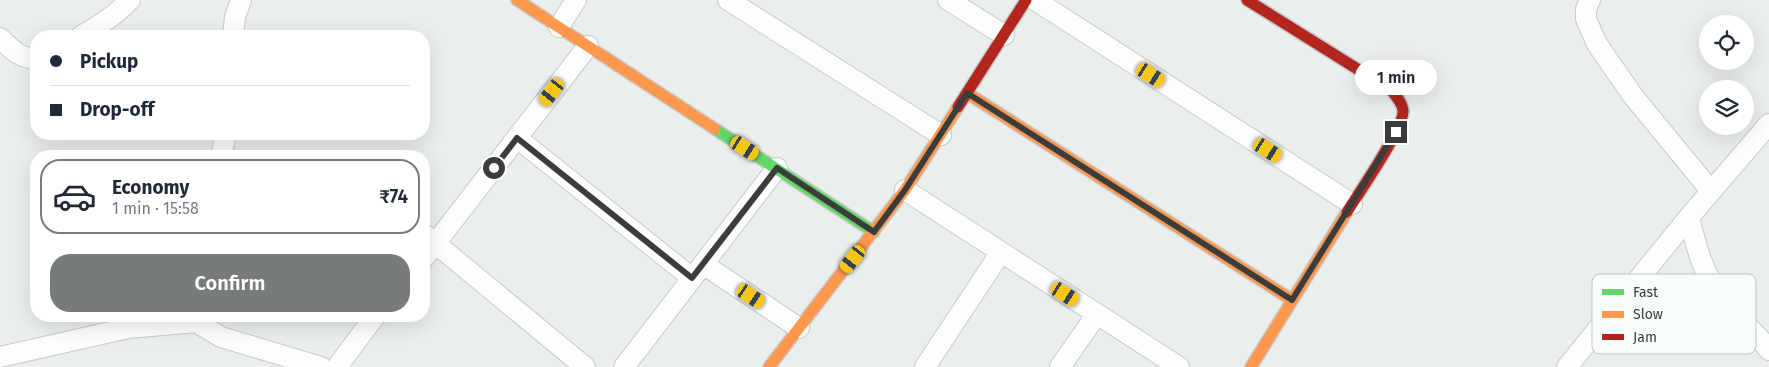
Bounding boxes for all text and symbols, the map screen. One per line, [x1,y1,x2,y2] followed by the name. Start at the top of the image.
[1699,15,1754,135] map controls
[1699,15,1754,70] button: locate
[80,50,138,73] text: Pickup
[1355,59,1437,94] callout: 1 min
[1134,61,1167,89] car
[1377,68,1415,87] text: 1 min
[536,76,567,108] car
[1699,80,1754,135] button: layers
[80,98,154,121] text: Drop-off
[1385,121,1407,143] route end
[728,134,761,162] car
[1251,136,1284,164] car
[483,157,505,179] route start
[52,174,97,219] icon: car
[112,176,189,199] text: Economy
[379,185,408,208] text: ₹74
[112,199,199,218] text: 1 min · 15:58
[837,243,868,275] car
[50,254,410,312] button: Confirm
[1592,274,1756,354] legend
[1048,280,1081,308] car
[734,281,767,311] car
[1633,284,1659,301] text: Fast
[1633,306,1663,323] text: Slow
[1633,329,1657,346] text: Jam

